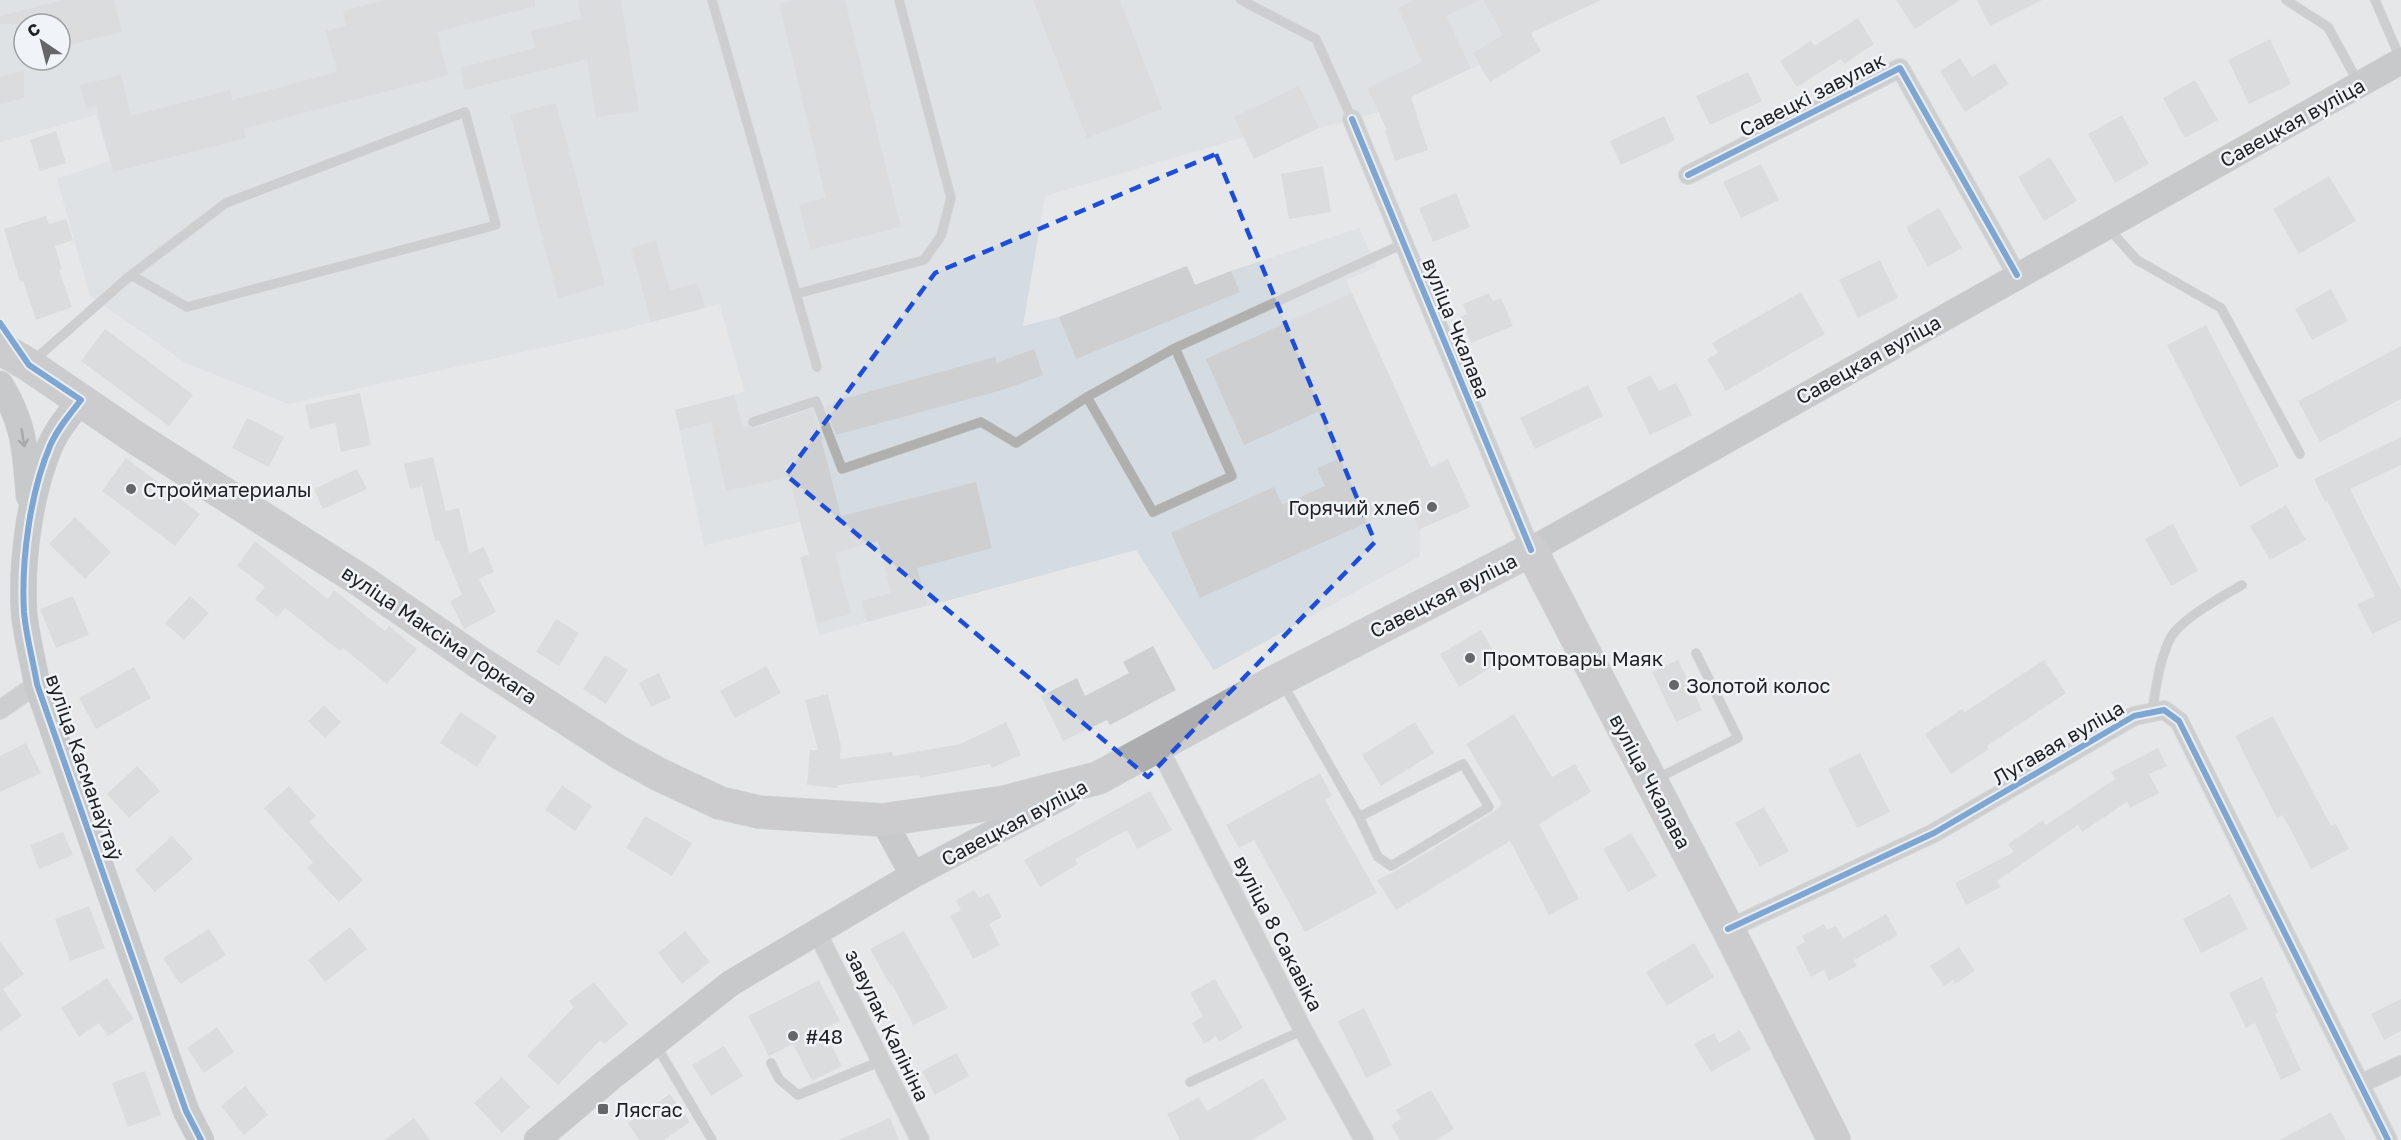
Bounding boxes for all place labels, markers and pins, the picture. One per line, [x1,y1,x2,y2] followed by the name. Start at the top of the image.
[143,477,312,501] place label: Стройматериалы
[124,482,138,496] marker: Стройматериалы
[1288,495,1420,519] place label: Горячий хлеб
[1425,500,1439,514] marker: Горячий хлеб
[1482,646,1663,670] place label: Промтовары Маяк
[1463,651,1477,665] marker: Промтовары Маяк
[1686,673,1830,697] place label: Золотой колос
[1667,678,1681,692] marker: Золотой колос
[805,1024,843,1048] place label: #48
[786,1029,800,1043] marker: #48
[615,1097,683,1121] place label: Лясгас
[596,1102,610,1116] marker: Лясгас

